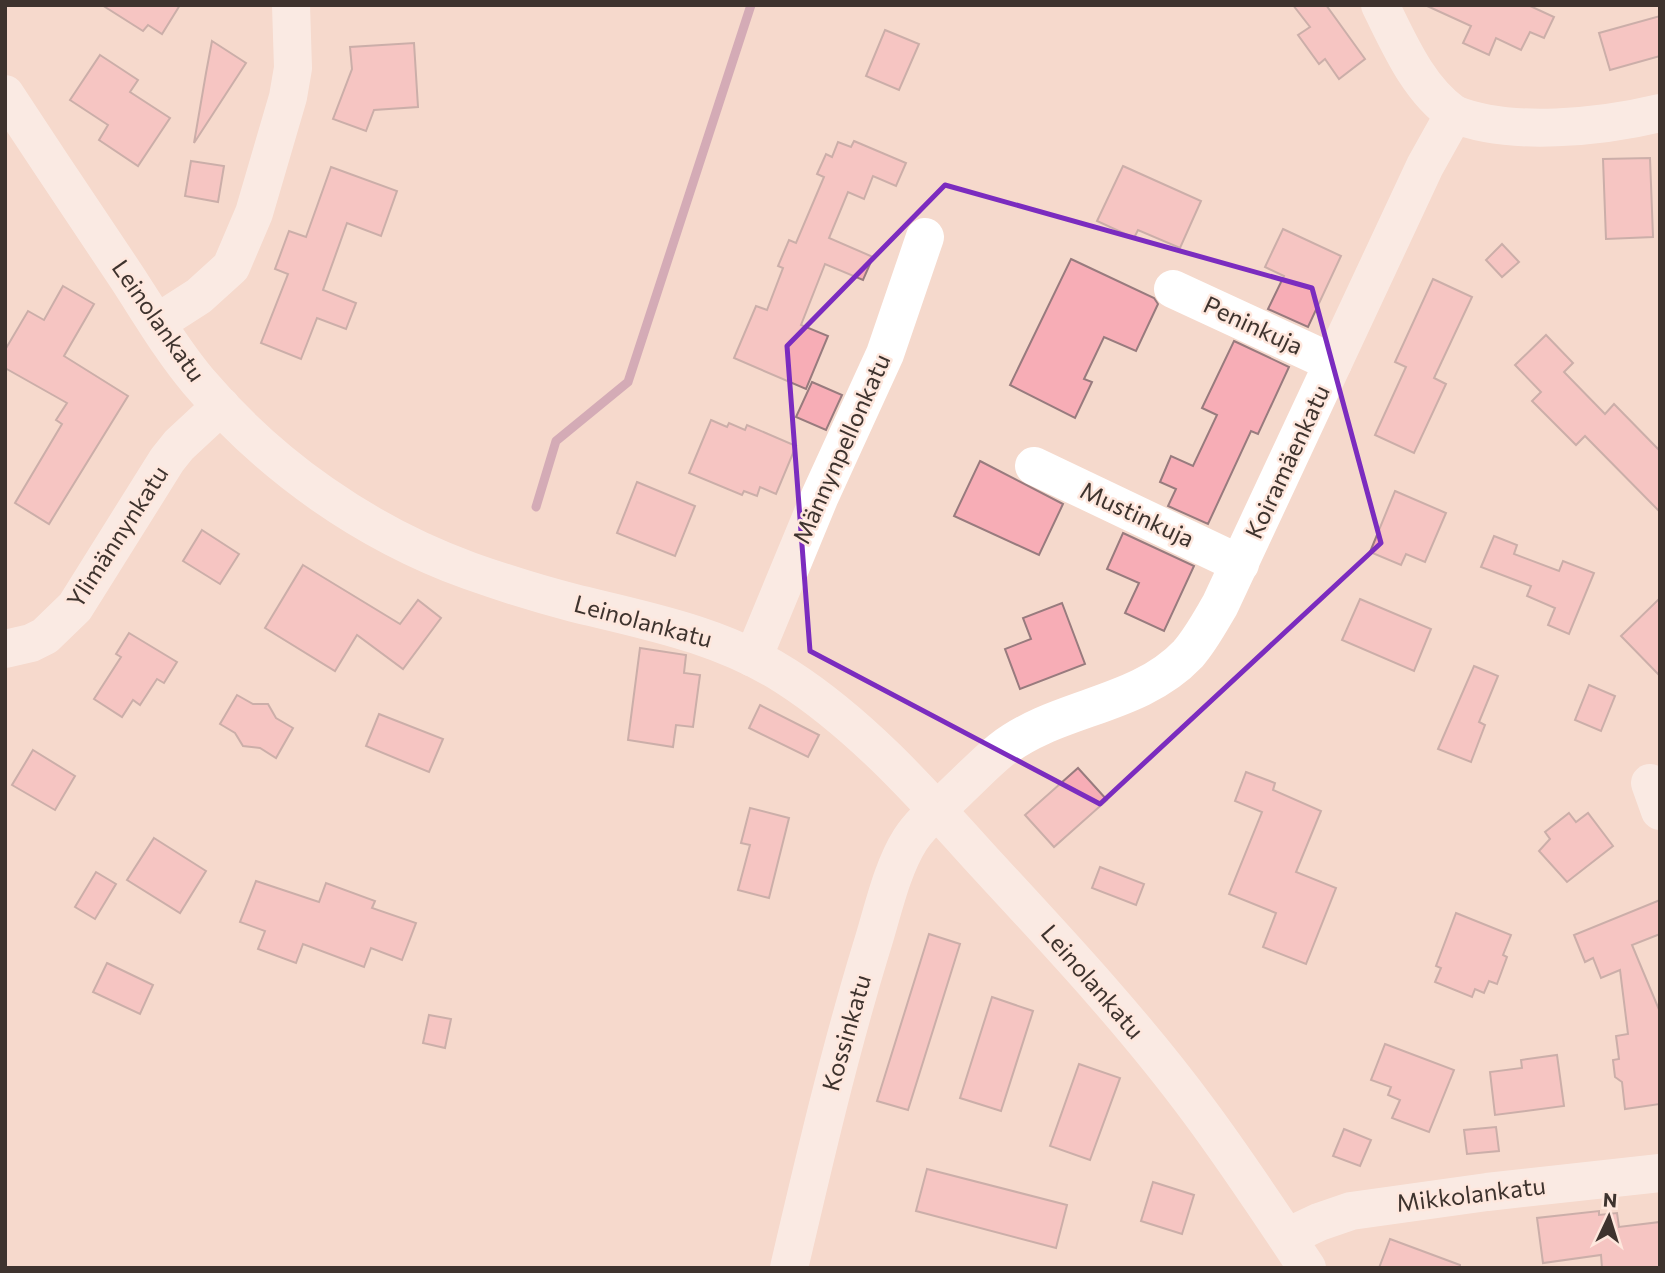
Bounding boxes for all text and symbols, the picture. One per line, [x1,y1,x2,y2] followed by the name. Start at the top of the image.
[107,254,212,387] street label: Leinolankatu
[1199,289,1308,360] street label: Peninkuja
[786,349,895,548] street label: Männynpellonkatu
[1238,380,1335,543] street label: Koiramäenkatu
[60,460,173,613] street label: Ylimännynkatu
[1076,475,1199,553] street label: Mustinkuja
[571,588,716,653] street label: Leinolankatu
[1036,918,1151,1044] street label: Leinolankatu
[815,971,876,1094] street label: Kossinkatu
[1395,1170,1547,1217] street label: Mikkolankatu
[1574,1182,1644,1252] north arrow
[1602,1188,1618,1212] text: N

